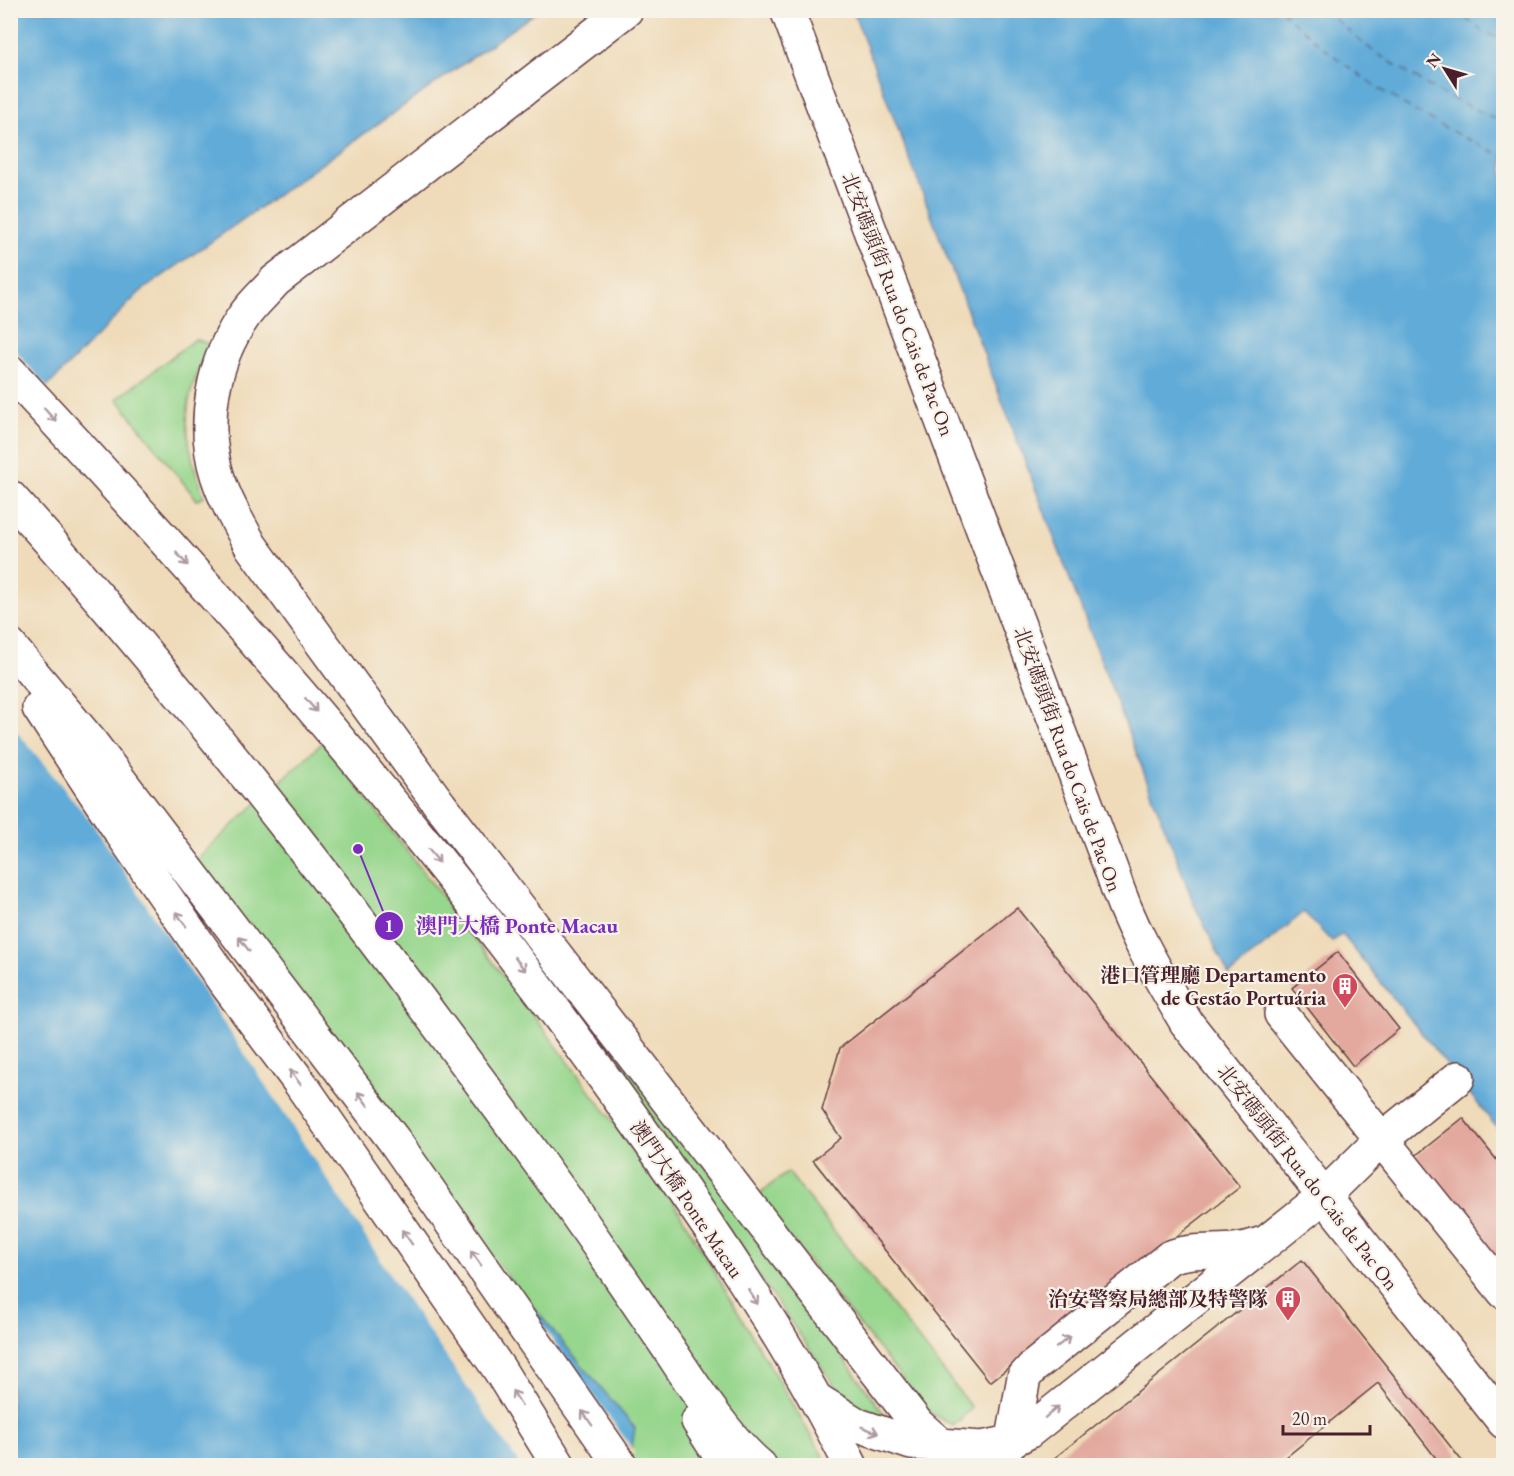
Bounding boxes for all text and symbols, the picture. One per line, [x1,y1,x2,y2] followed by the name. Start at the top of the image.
[1415,39,1475,99] north arrow
[1421,49,1446,72] text: N
[836,169,961,440] street label: 北安碼頭街 Rua do Cais de Pac On
[43,408,57,423] one-way arrow
[175,551,189,566] one-way arrow
[1008,623,1128,896] street label: 北安碼頭街 Rua do Cais de Pac On
[304,697,318,712] one-way arrow
[427,848,441,863] one-way arrow
[374,906,630,945] callout: 澳門大橋 Ponte Macau
[175,912,187,928] one-way arrow
[416,912,618,939] text: 澳門大橋 Ponte Macau
[384,914,394,937] text: 1
[238,936,251,952] one-way arrow
[514,955,527,971] one-way arrow
[1100,962,1326,1011] place label: 港口管理廳 Departamento de Gestão Portuária
[1330,971,1360,1009] building icon: 港口管理廳 Departamento de Gestão Portuária
[1211,1059,1405,1296] street label: 北安碼頭街 Rua do Cais de Pac On
[289,1070,301,1086] one-way arrow
[356,1091,369,1107] one-way arrow
[625,1115,750,1283] street label: 澳門大橋 Ponte Macau
[401,1230,413,1246] one-way arrow
[470,1250,482,1266] one-way arrow
[1273,1284,1303,1322] building icon: 治安警察局總部及特警隊
[1048,1286,1268,1312] place label: 治安警察局總部及特警隊
[747,1288,759,1305] one-way arrow
[1055,1336,1071,1349] one-way arrow
[510,1390,522,1407] one-way arrow
[1283,1398,1370,1436] scale bar
[1044,1406,1060,1419] one-way arrow
[1292,1407,1327,1430] text: 20 m
[581,1410,593,1426] one-way arrow
[860,1425,879,1436] one-way arrow

